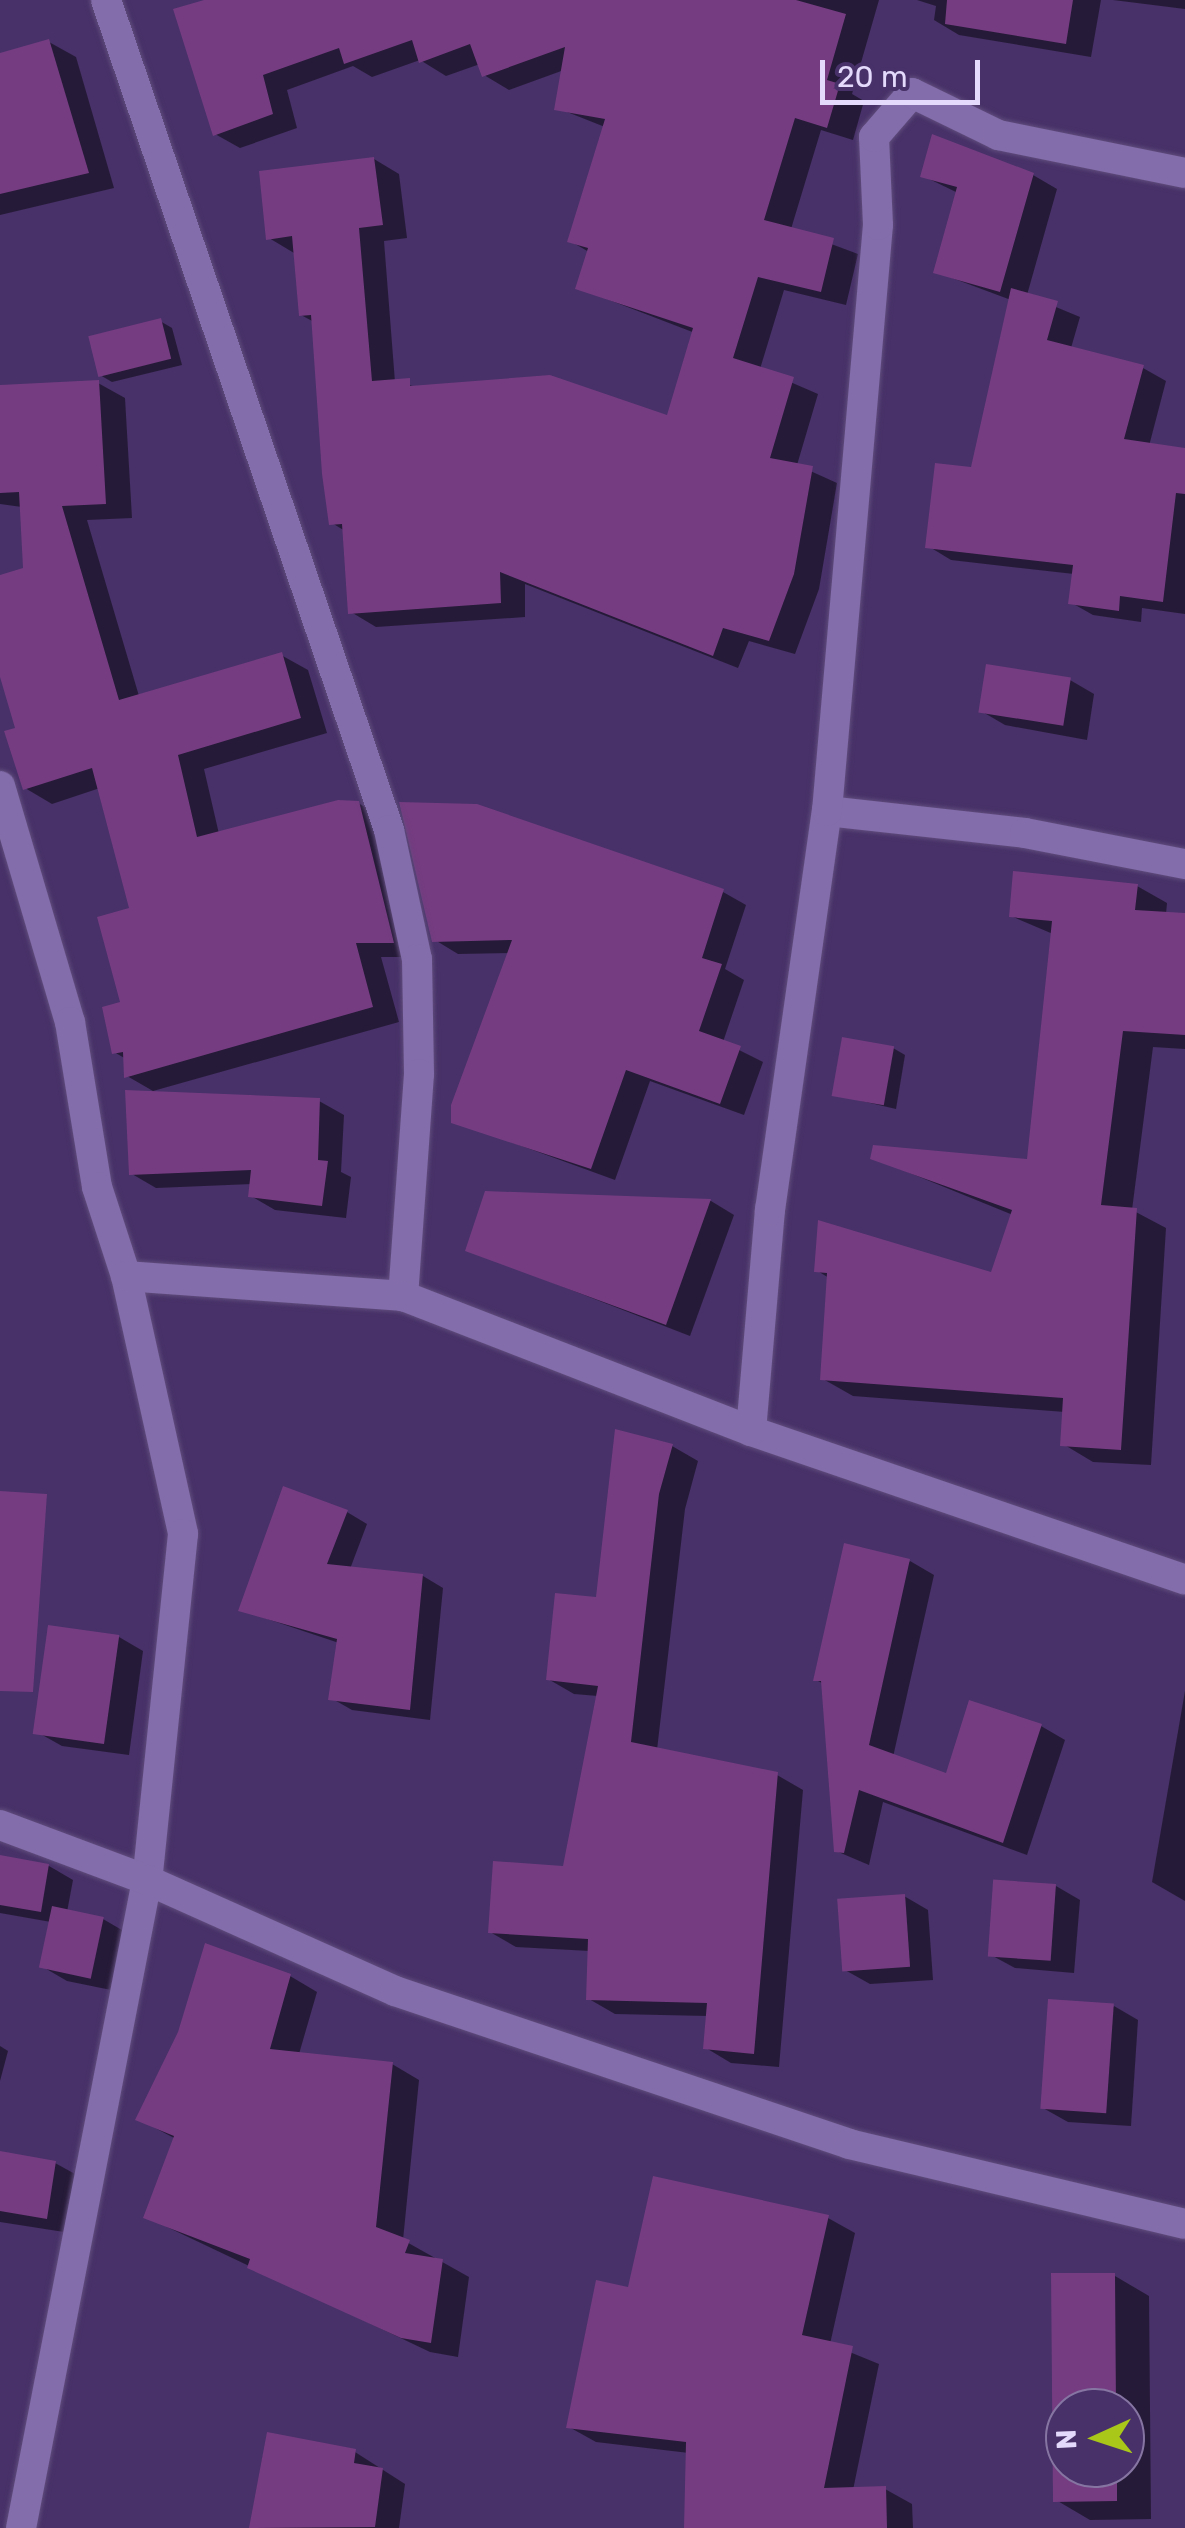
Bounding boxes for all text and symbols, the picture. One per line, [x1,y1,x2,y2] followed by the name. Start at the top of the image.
[825,40,985,102] scale bar
[837,59,908,95] text: 20 m
[1045,2388,1145,2488] north arrow
[1050,2429,1084,2450] text: N

